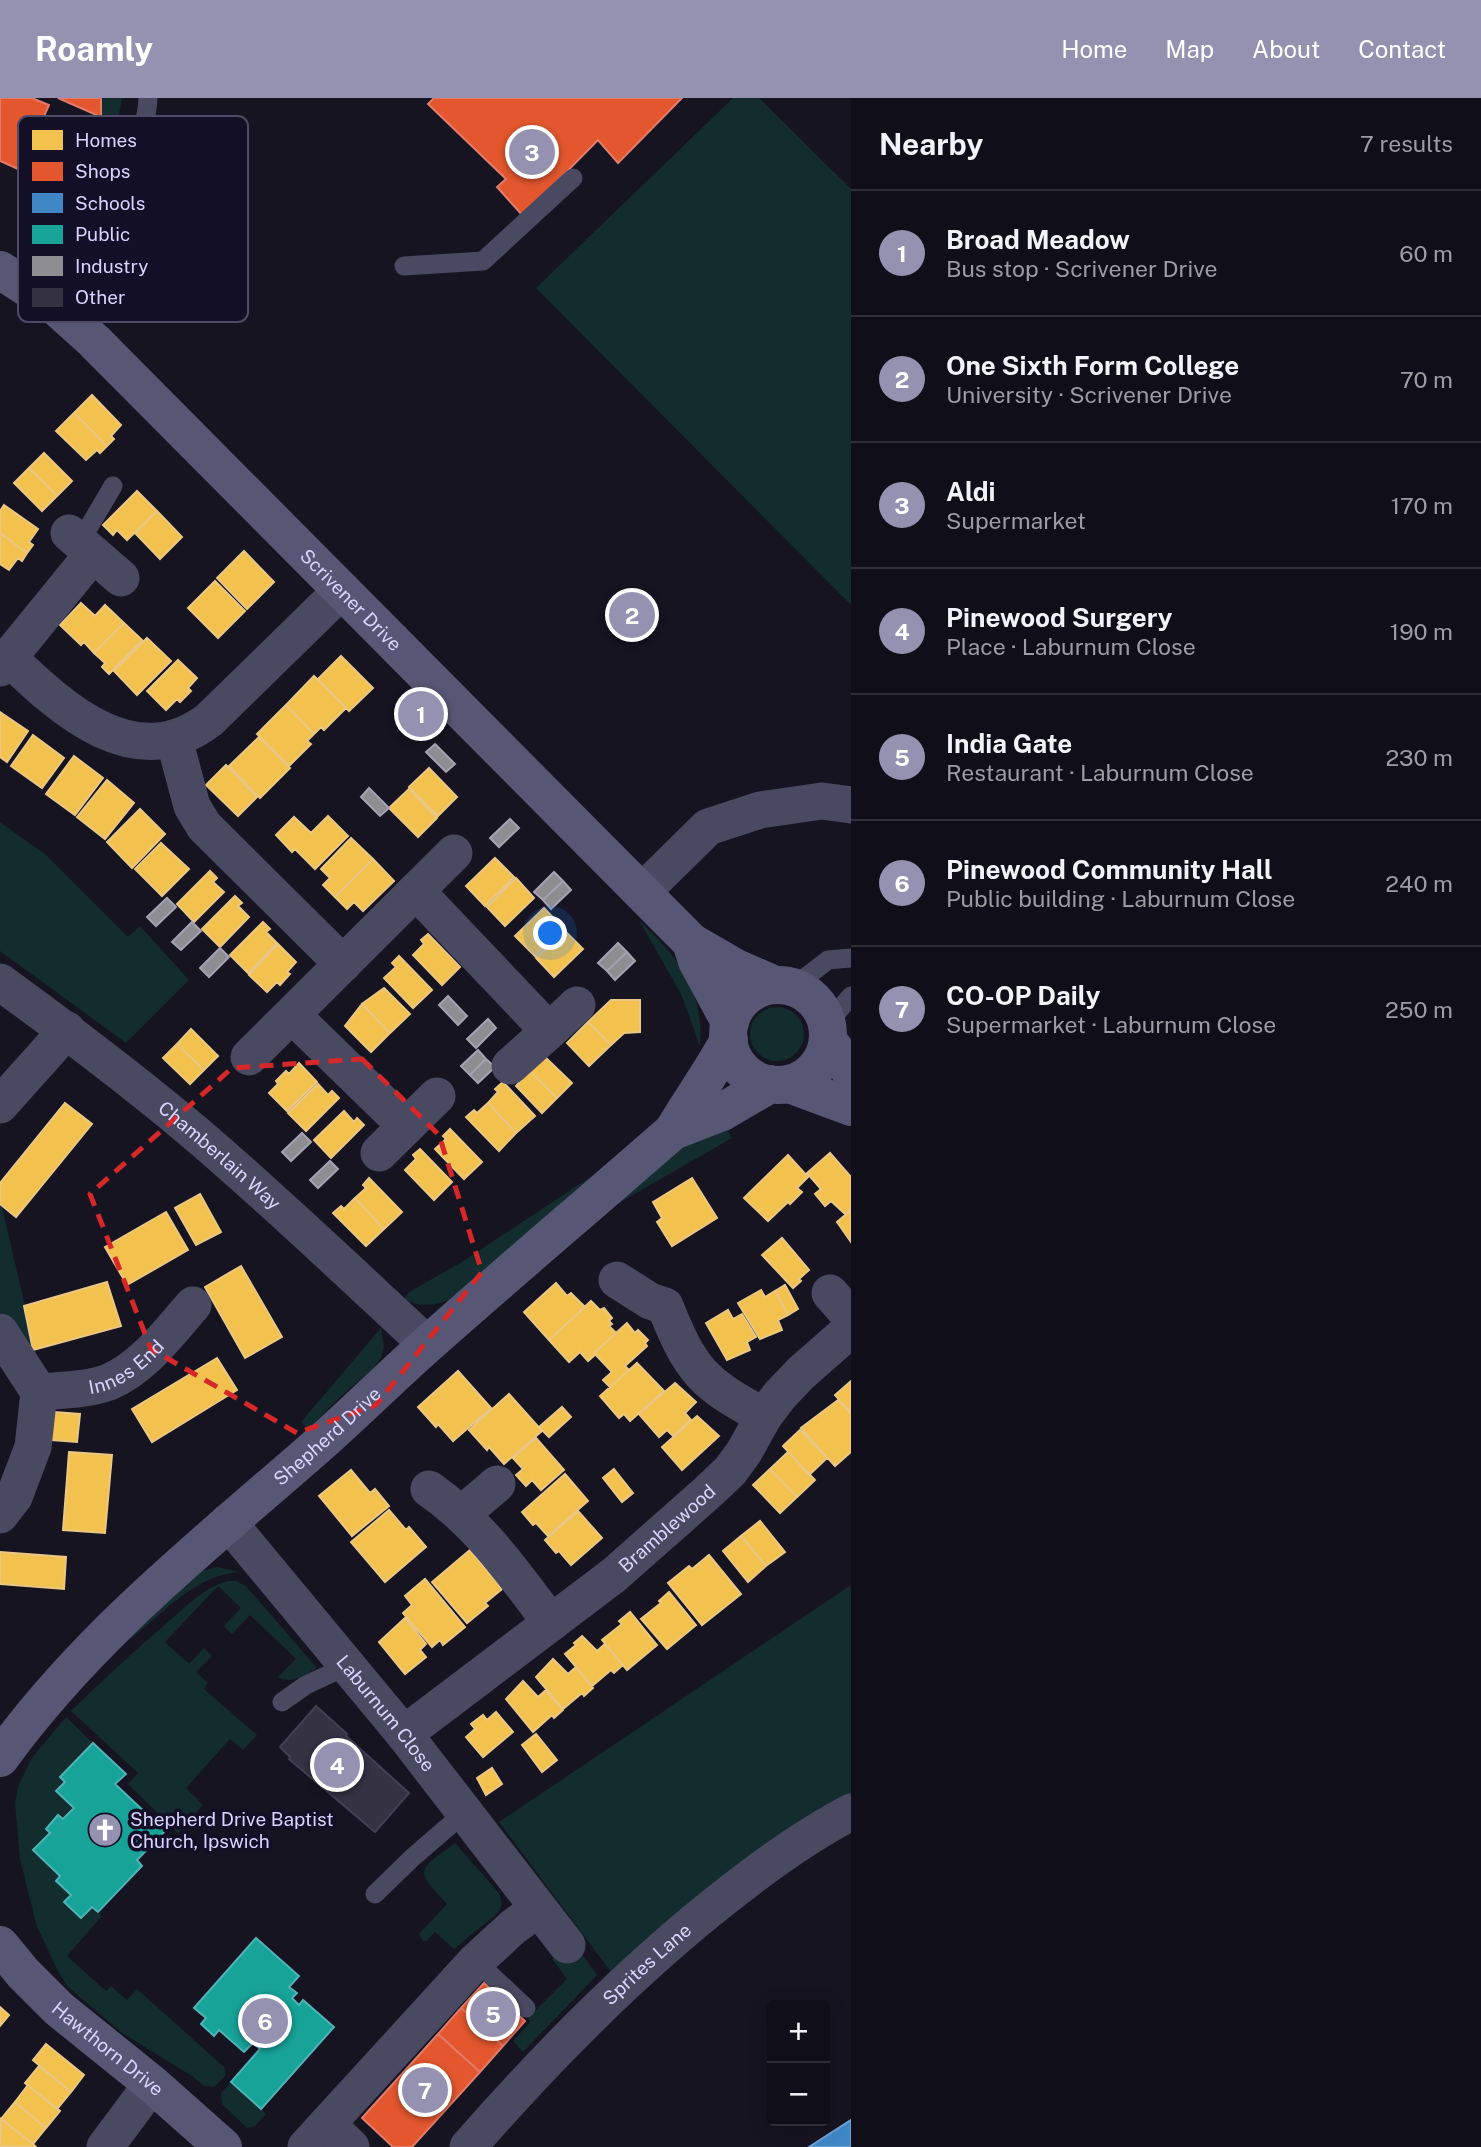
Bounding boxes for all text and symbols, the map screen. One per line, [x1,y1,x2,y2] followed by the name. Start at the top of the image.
[35,30,153,68] text: Roamly
[1061,35,1127,63] text: Home
[1165,35,1214,63] text: Map
[1252,35,1320,63] text: About
[1358,35,1446,63] text: Contact
[18,116,248,322] legend
[509,126,555,178] pin: 3
[879,126,983,162] text: Nearby
[75,129,137,151] text: Homes
[1360,130,1453,157] text: 7 results
[75,160,130,182] text: Shops
[75,192,145,214] text: Schools
[75,223,130,245] text: Public
[946,224,1130,255] text: Broad Meadow
[897,240,907,267] text: 1
[1399,240,1453,267] text: 60 m
[75,255,148,277] text: Industry
[946,255,1218,282] text: Bus stop · Scrivener Drive
[75,286,125,308] text: Other
[946,350,1239,381] text: One Sixth Form College
[895,366,909,393] text: 2
[1400,366,1453,393] text: 70 m
[946,381,1232,408] text: University · Scrivener Drive
[946,476,996,507] text: Aldi
[894,492,910,519] text: 3
[1391,492,1453,519] text: 170 m
[946,507,1086,534] text: Supermarket
[296,544,406,655] street label: Scrivener Drive
[609,589,655,641] pin: 2
[946,602,1172,633] text: Pinewood Surgery
[894,618,910,645] text: 4
[1390,618,1453,645] text: 190 m
[946,633,1196,660] text: Place · Laburnum Close
[398,688,444,740] pin: 1
[946,728,1072,759] text: India Gate
[894,744,910,771] text: 5
[1385,744,1453,771] text: 230 m
[946,759,1254,786] text: Restaurant · Laburnum Close
[946,854,1273,885] text: Pinewood Community Hall
[894,870,910,897] text: 6
[1385,870,1453,897] text: 240 m
[946,885,1295,912] text: Public building · Laburnum Close
[533,916,567,950] your location
[946,980,1100,1011] text: CO-OP Daily
[895,996,909,1023] text: 7
[1385,996,1453,1023] text: 250 m
[946,1011,1276,1038] text: Supermarket · Laburnum Close
[154,1096,285,1214] street label: Chamberlain Way
[87,1335,168,1398] street label: Innes End
[269,1382,385,1490] street label: Shepherd Drive
[614,1480,720,1577] street label: Bramblewood
[332,1650,440,1776] street label: Laburnum Close
[314,1739,360,1791] pin: 4
[130,1808,334,1852] place label: Shepherd Drive Baptist Church, Ipswich
[86,1811,124,1849] church icon: Shepherd Drive Baptist Church, Ipswich
[598,1919,695,2009] street label: Sprites Lane
[470,1988,516,2040] pin: 5
[242,1995,288,2047] pin: 6
[48,1997,168,2100] street label: Hawthorn Drive
[767,2000,830,2126] map controls
[767,2000,830,2063] button: +
[767,2063,830,2126] button: −
[402,2064,448,2116] pin: 7

